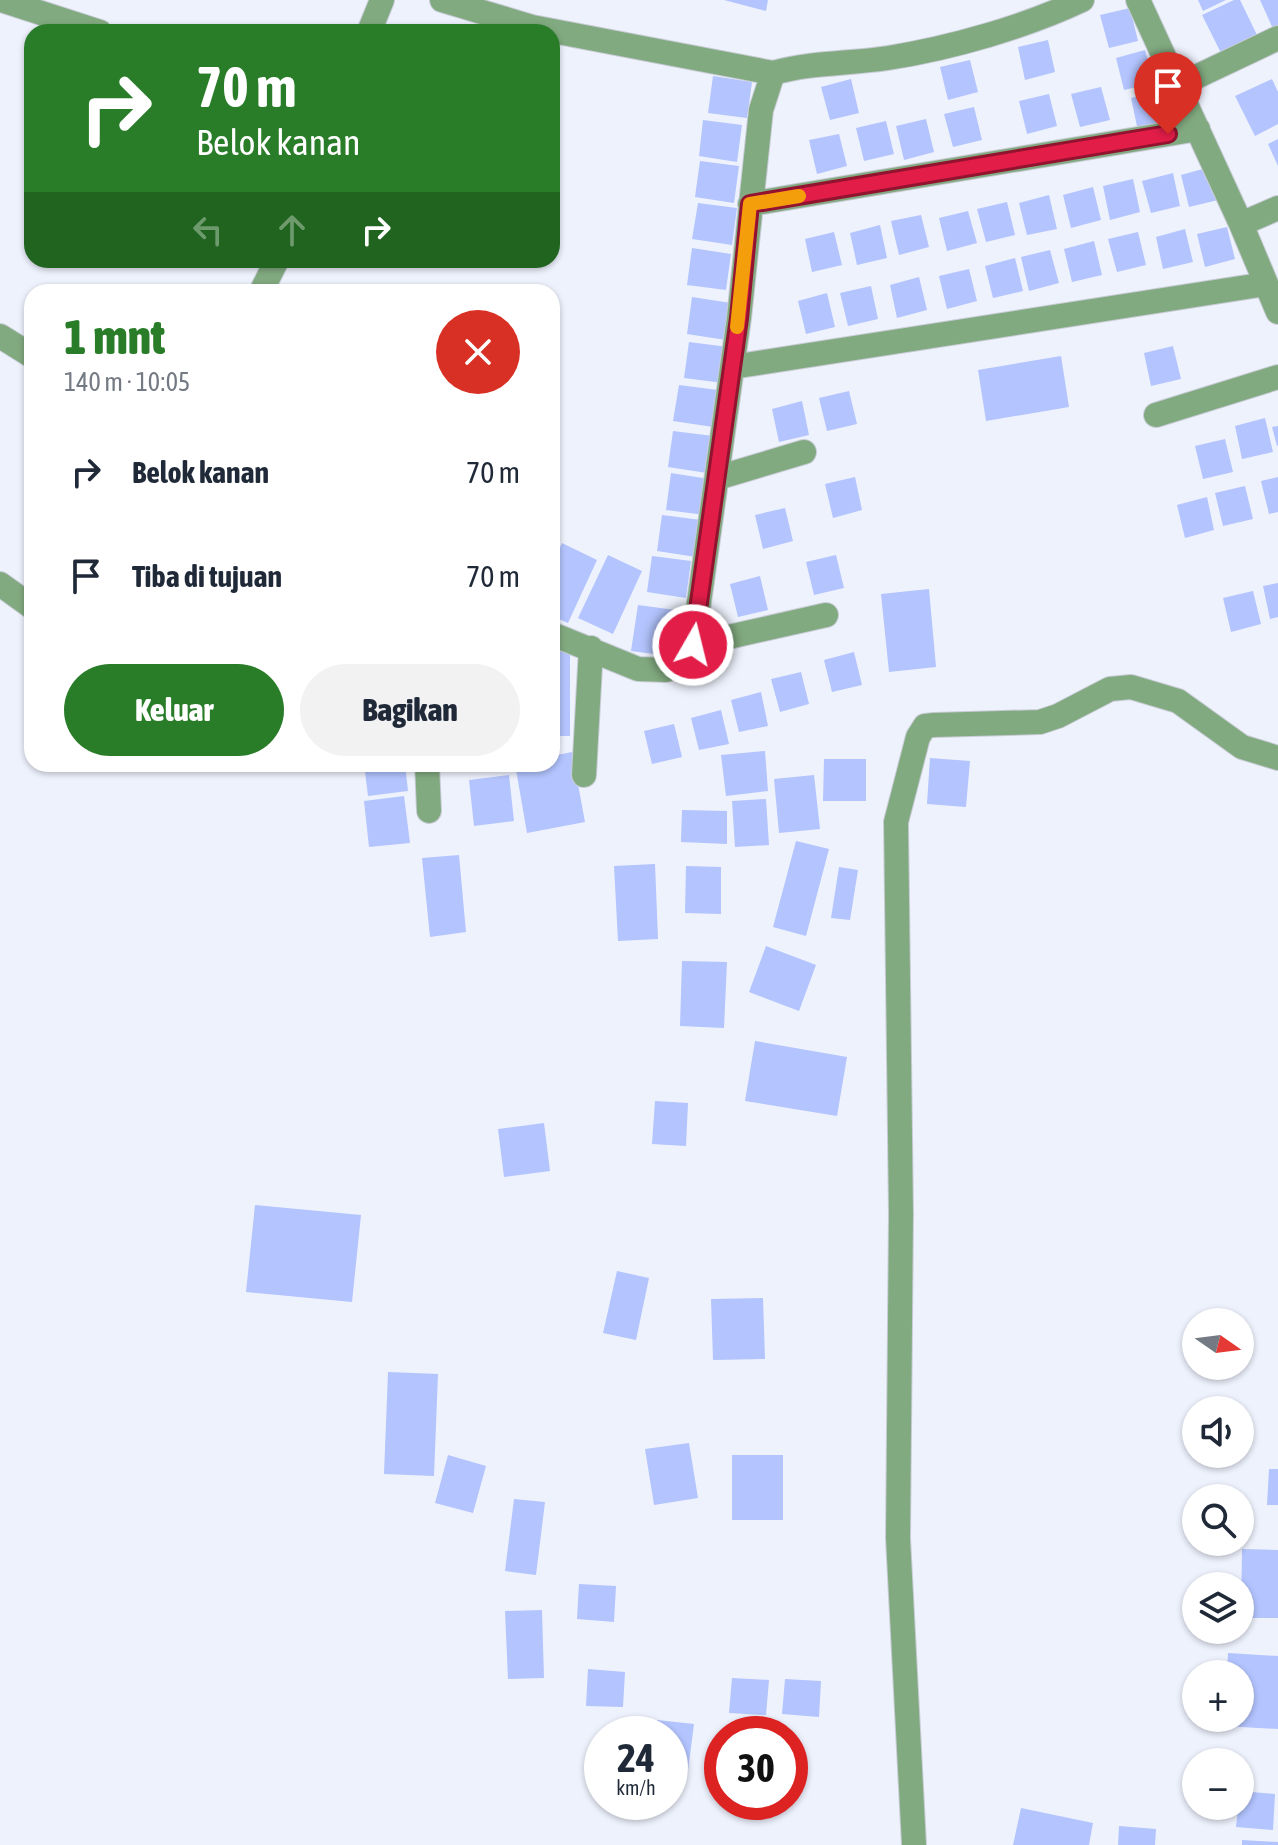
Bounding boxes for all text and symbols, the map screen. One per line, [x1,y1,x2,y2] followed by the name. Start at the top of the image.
[1134,52,1202,134] pin
[196,55,297,119] text: 70 m
[64,56,168,160] icon: right
[1146,64,1190,108] icon: arrive
[196,121,361,163] text: Belok kanan
[186,208,230,252] icon: left
[270,208,314,252] icon: ahead
[354,208,398,252] icon: right
[64,309,165,364] text: 1 mnt
[436,310,520,394] button: close
[64,367,190,397] text: 140 m · 10:05
[64,450,108,494] icon: right
[132,455,269,489] text: Belok kanan
[466,455,520,489] text: 70 m
[64,554,108,598] icon: arrive
[132,559,282,593] text: Tiba di tujuan
[466,559,520,593] text: 70 m
[651,603,735,687] position arrow
[64,664,284,756] button: Keluar
[300,664,520,756] button: Bagikan
[1182,1308,1254,1380] north arrow
[1182,1308,1254,1820] map controls
[1182,1396,1254,1468] button: sound
[1182,1484,1254,1556] button: search
[1182,1572,1254,1644] button: layers
[1182,1660,1254,1732] button: +
[704,1716,808,1820] speed limit sign: 30
[617,1735,655,1780] text: 24
[1182,1748,1254,1820] button: −
[616,1776,656,1799] text: km/h

